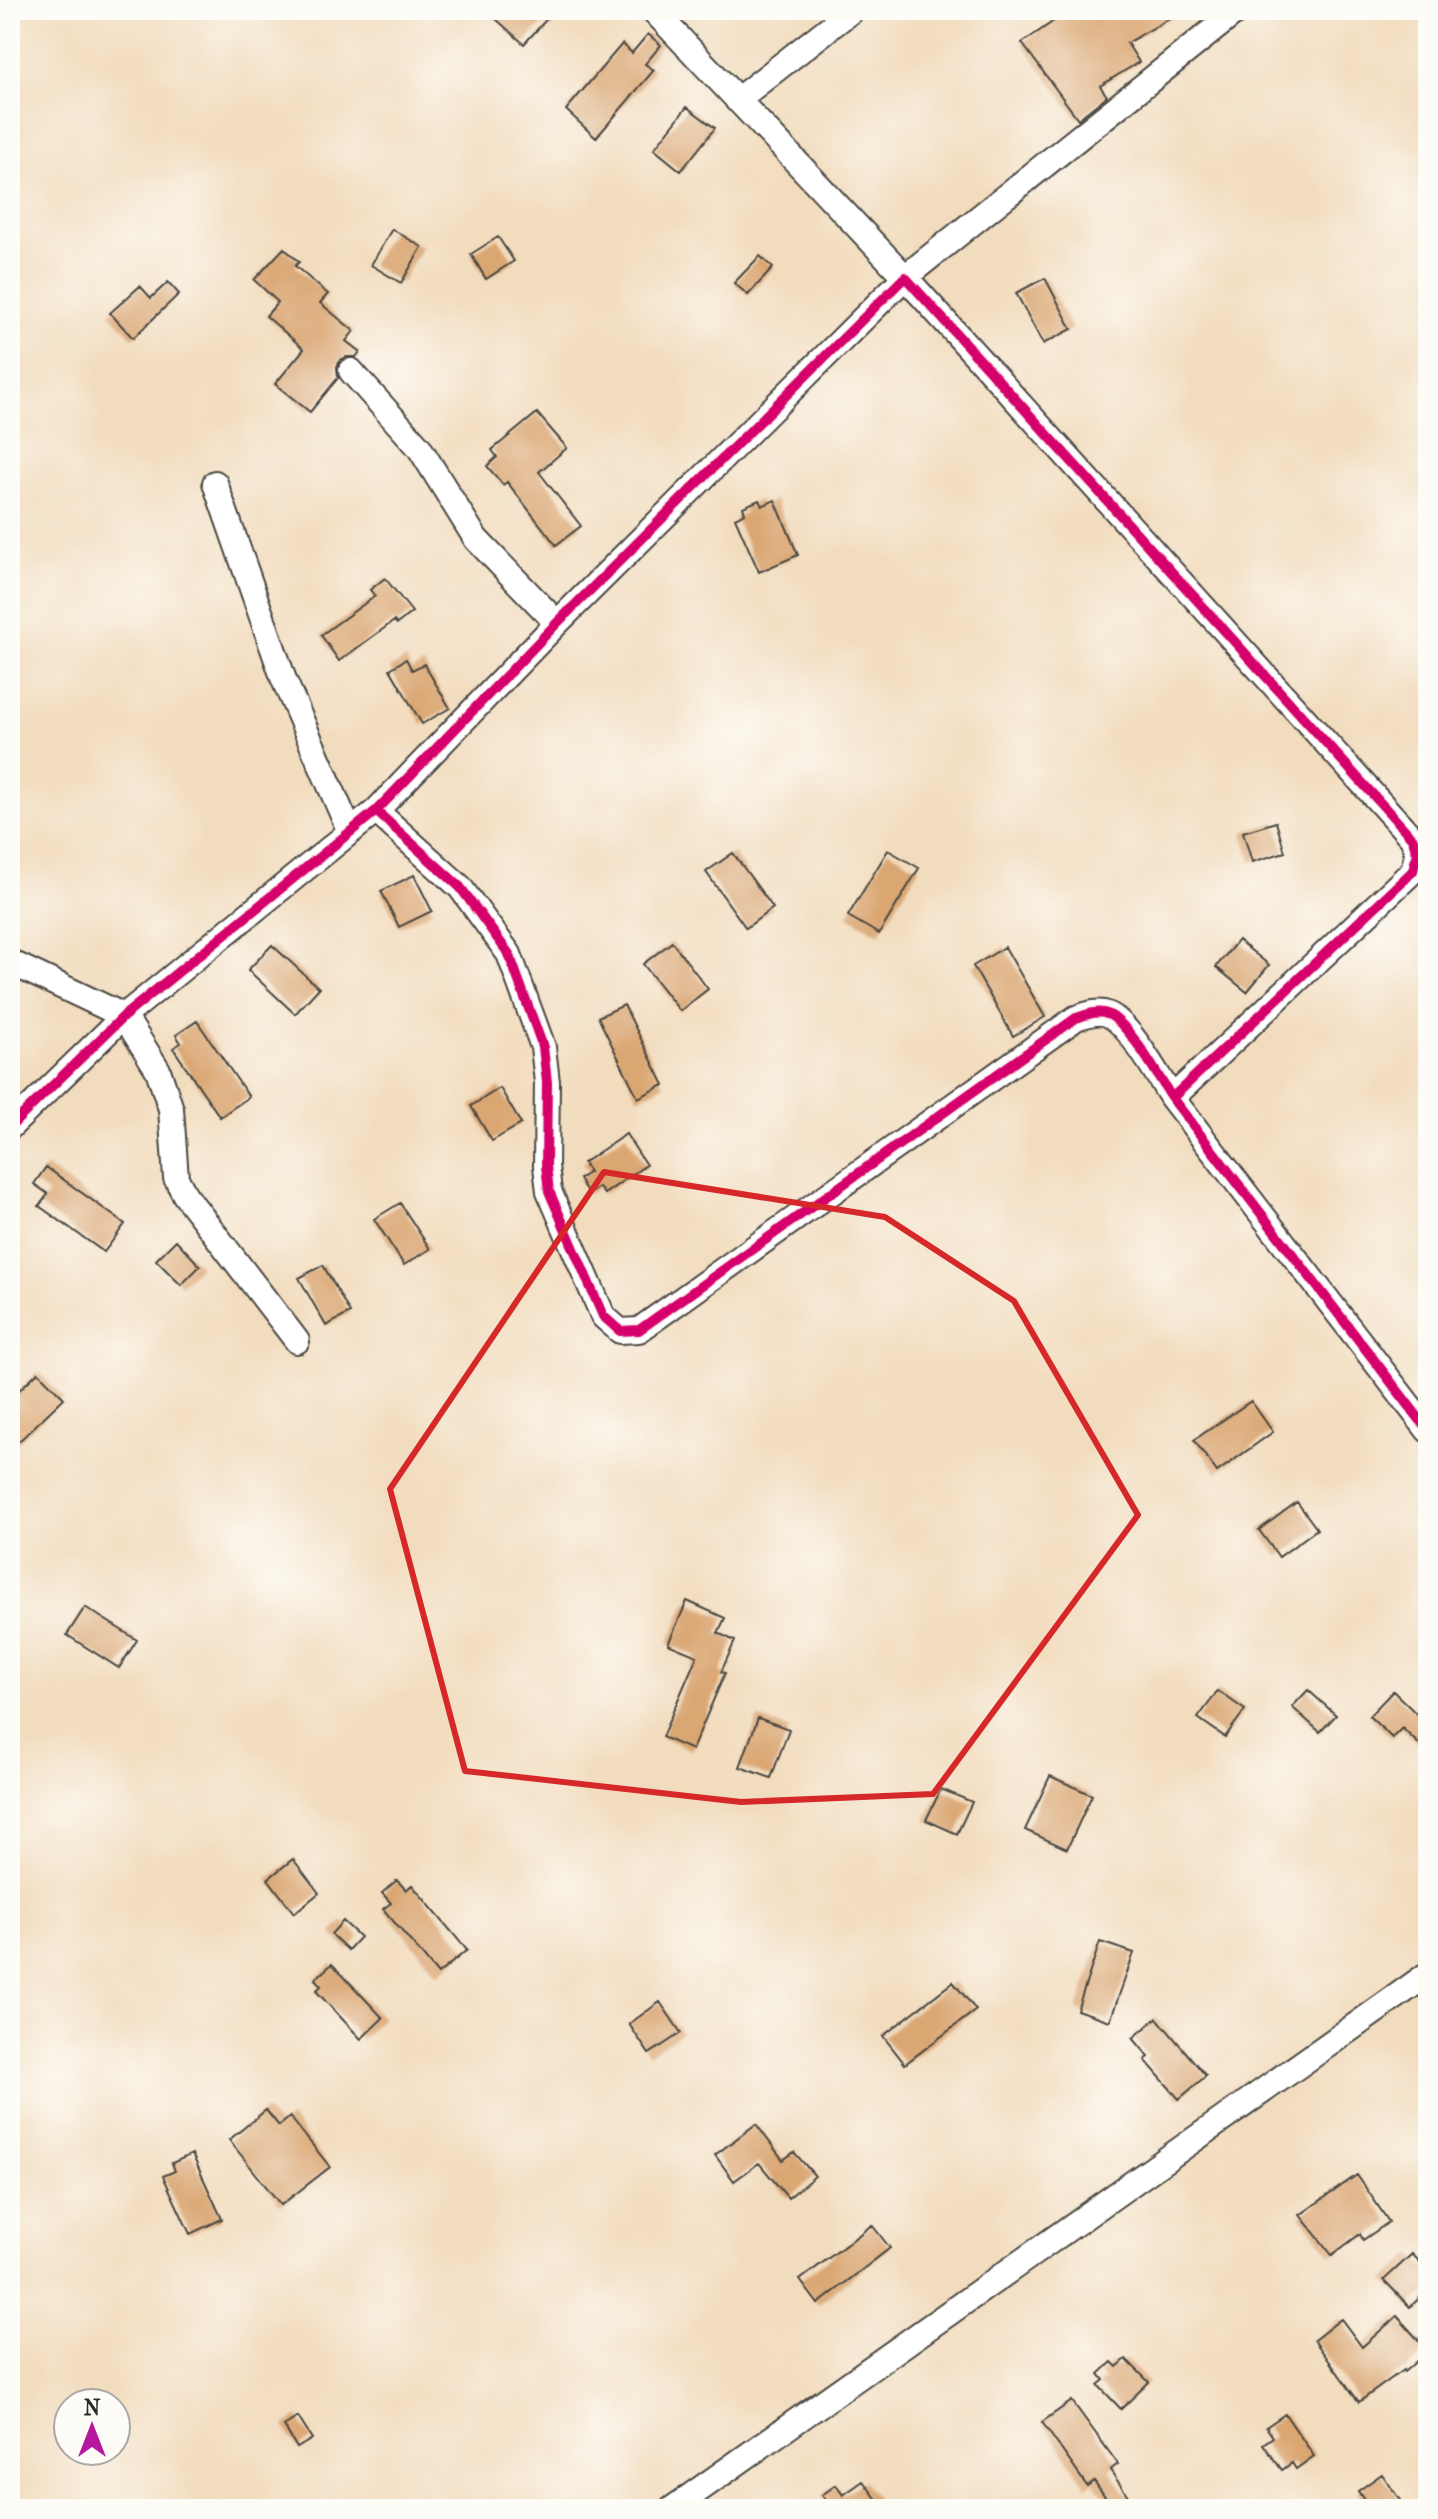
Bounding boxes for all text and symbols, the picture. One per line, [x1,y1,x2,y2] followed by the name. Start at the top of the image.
[52,2387,132,2467] north arrow
[84,2395,101,2421] text: N

